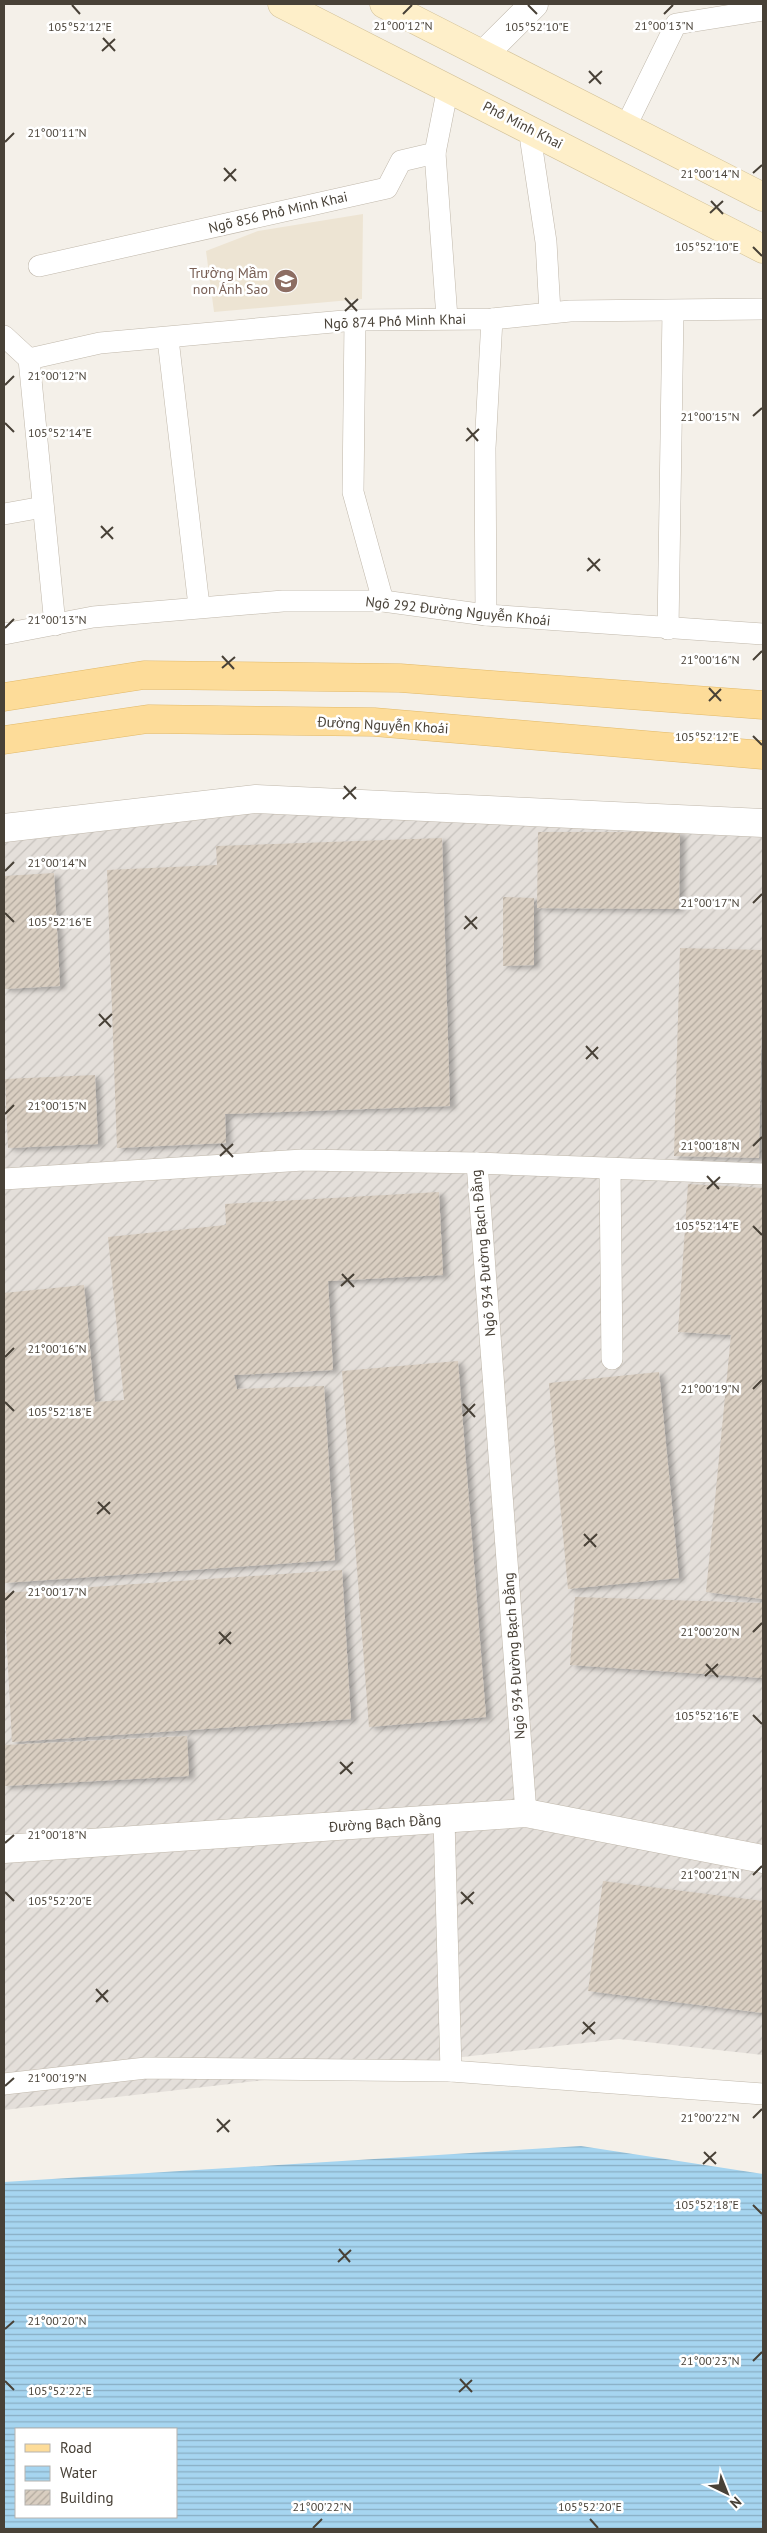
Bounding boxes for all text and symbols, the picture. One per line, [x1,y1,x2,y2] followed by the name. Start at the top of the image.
[373,18,433,33] text: 21°00'12"N
[634,18,694,33] text: 21°00'13"N
[48,19,112,34] text: 105°52'12"E
[505,19,569,34] text: 105°52'10"E
[480,97,566,153] street label: Phố Minh Khai
[27,125,87,140] text: 21°00'11"N
[680,166,740,181] text: 21°00'14"N
[207,187,349,237] street label: Ngõ 856 Phố Minh Khai
[675,239,739,254] text: 105°52'10"E
[189,264,268,298] place label: Trường Mầm non Ánh Sao
[273,268,299,294] school or university icon: Trường Mầm non Ánh Sao
[324,310,466,332] street label: Ngõ 874 Phố Minh Khai
[27,368,87,383] text: 21°00'12"N
[680,409,740,424] text: 21°00'15"N
[28,425,92,440] text: 105°52'14"E
[365,592,551,630] street label: Ngõ 292 Đường Nguyễn Khoái
[27,612,87,627] text: 21°00'13"N
[680,652,740,667] text: 21°00'16"N
[316,713,449,737] street label: Đường Nguyễn Khoái
[675,729,739,744] text: 105°52'12"E
[27,855,87,870] text: 21°00'14"N
[680,895,740,910] text: 21°00'17"N
[28,914,92,929] text: 105°52'16"E
[27,1098,87,1113] text: 21°00'15"N
[680,1138,740,1153] text: 21°00'18"N
[467,1169,499,1337] street label: Ngõ 934 Đường Bạch Đằng
[675,1218,739,1233] text: 105°52'14"E
[27,1341,87,1356] text: 21°00'16"N
[680,1381,740,1396] text: 21°00'19"N
[28,1404,92,1419] text: 105°52'18"E
[499,1572,529,1740] street label: Ngõ 934 Đường Bạch Đằng
[27,1584,87,1599] text: 21°00'17"N
[680,1624,740,1639] text: 21°00'20"N
[675,1708,739,1723] text: 105°52'16"E
[327,1810,442,1836] street label: Đường Bạch Đằng
[27,1827,87,1842] text: 21°00'18"N
[680,1867,740,1882] text: 21°00'21"N
[28,1893,92,1908] text: 105°52'20"E
[27,2070,87,2085] text: 21°00'19"N
[680,2110,740,2125] text: 21°00'22"N
[675,2197,739,2212] text: 105°52'18"E
[27,2313,87,2328] text: 21°00'20"N
[680,2353,740,2368] text: 21°00'23"N
[28,2383,92,2398] text: 105°52'22"E
[15,2428,178,2518] legend
[60,2438,92,2457] text: Road
[60,2463,97,2482] text: Water
[702,2468,752,2518] north arrow
[60,2488,114,2507] text: Building
[726,2493,745,2512] text: N
[292,2499,352,2514] text: 21°00'22"N
[558,2499,622,2514] text: 105°52'20"E

